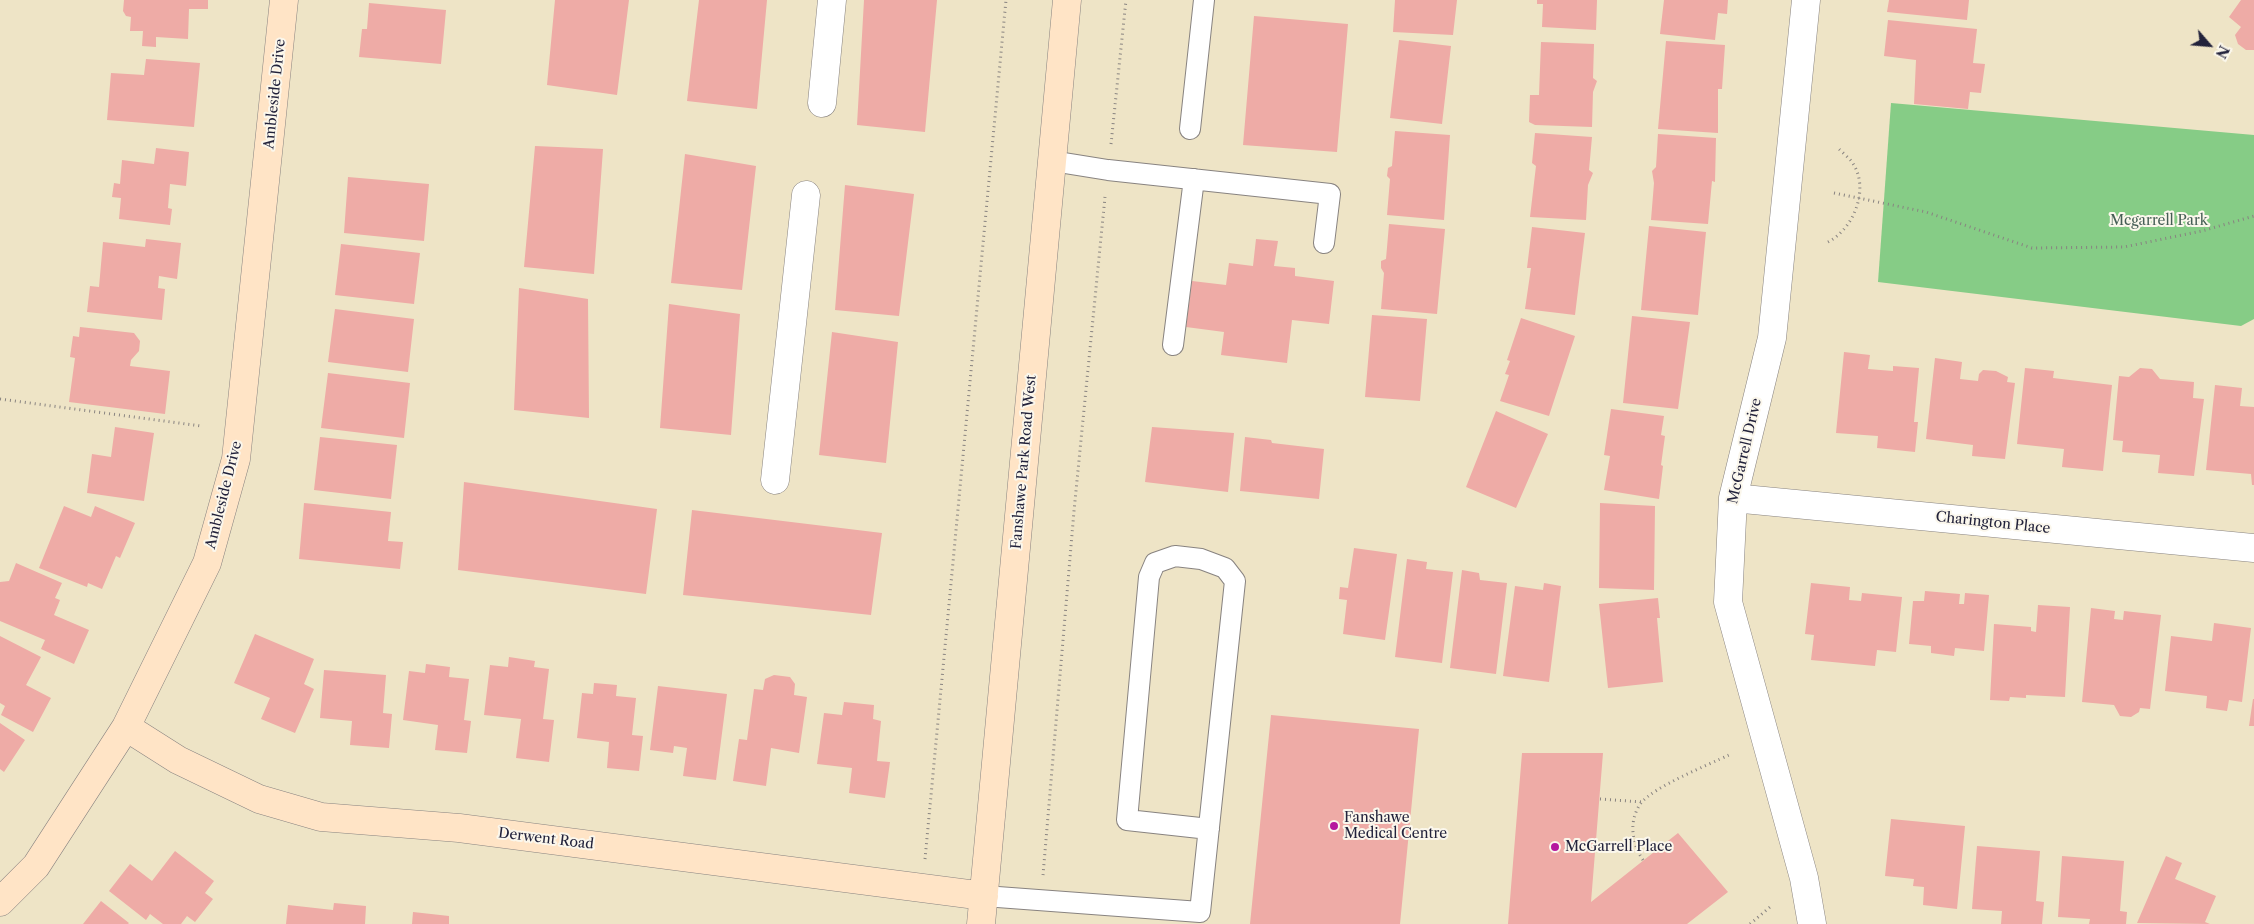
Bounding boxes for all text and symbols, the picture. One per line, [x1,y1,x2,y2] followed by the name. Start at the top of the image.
[2184,20,2234,70] north arrow
[261,38,289,150] street label: Ambleside Drive
[2212,42,2233,61] text: N
[2110,213,2208,229] park label: Mcgarrell Park
[1008,374,1040,550] street label: Fanshawe Park Road West
[1725,397,1765,505] street label: McGarrell Drive
[202,439,246,551] street label: Ambleside Drive
[1935,509,2051,537] street label: Charington Place
[1344,810,1447,842] place label: Fanshawe Medical Centre
[1328,820,1340,832] marker: Fanshawe Medical Centre
[497,825,595,853] street label: Derwent Road
[1565,839,1672,855] place label: McGarrell Place
[1549,841,1561,853] marker: McGarrell Place

